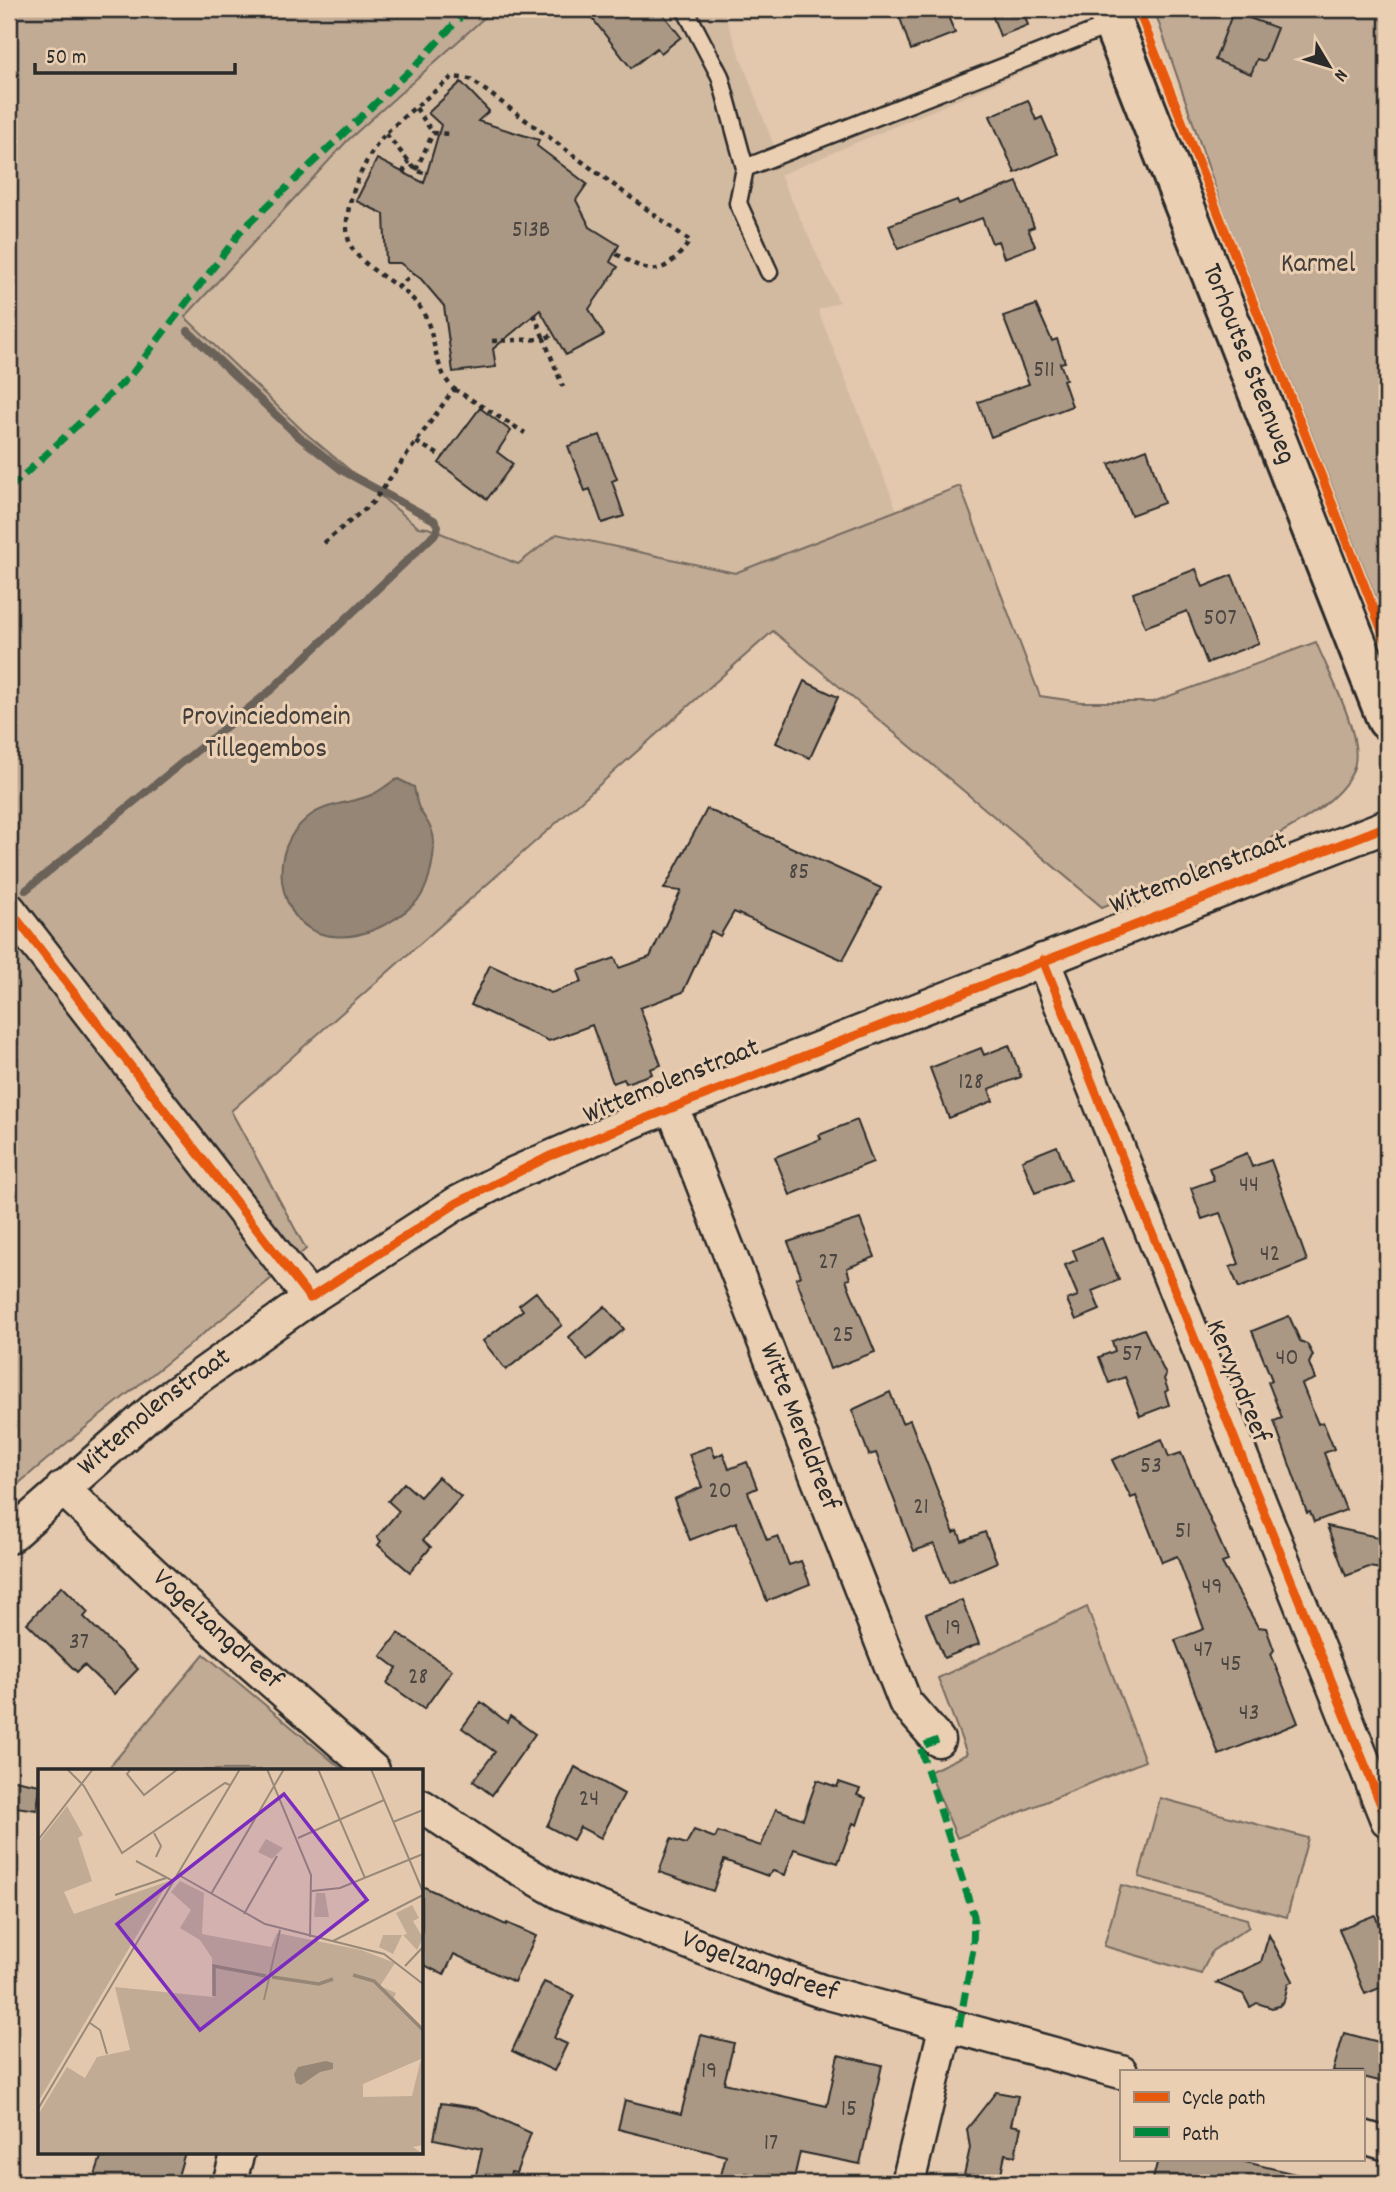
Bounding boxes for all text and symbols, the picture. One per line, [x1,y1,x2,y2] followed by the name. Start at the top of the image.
[35,32,234,76] scale bar
[1294,32,1364,102] north arrow
[46,44,86,74] text: 50 m
[1326,62,1353,86] text: N
[512,214,550,248] house number: 513B
[1281,246,1356,286] park label: Karmel
[1189,258,1305,471] street label: Torhoutse Steenweg
[1033,354,1055,388] house number: 511
[1203,602,1237,636] house number: 507
[181,699,351,771] park label: Provinciedomein Tillegembos
[1105,823,1293,927] street label: Wittemolenstraat
[789,856,809,890] house number: 85
[578,1029,766,1137] street label: Wittemolenstraat
[958,1066,984,1100] house number: 128
[1239,1169,1259,1203] house number: 44
[1260,1238,1280,1272] house number: 42
[818,1246,838,1280] house number: 27
[1193,1314,1279,1451] street label: Kervyndreef
[832,1319,854,1353] house number: 25
[747,1338,849,1518] street label: Witte Mereldreef
[1122,1338,1142,1372] house number: 57
[70,1339,240,1487] street label: Wittemolenstraat
[1275,1342,1299,1376] house number: 40
[1140,1450,1162,1484] house number: 53
[708,1475,732,1509] house number: 20
[913,1491,929,1525] house number: 21
[1175,1515,1191,1549] house number: 51
[142,1561,291,1702] street label: Vogelzangdreef
[1202,1571,1222,1605] house number: 49
[945,1612,961,1646] house number: 19
[69,1626,89,1660] house number: 37
[1193,1634,1213,1668] house number: 47
[1220,1648,1242,1682] house number: 45
[408,1661,428,1695] house number: 28
[1239,1697,1259,1731] house number: 43
[38,1769,424,2154] inset map
[579,1783,599,1817] house number: 24
[675,1921,843,2015] street label: Vogelzangdreef
[701,2055,717,2089] house number: 19
[1120,2070,1364,2160] legend
[1182,2085,1265,2115] text: Cycle path
[841,2093,857,2127] house number: 15
[1182,2121,1219,2151] text: Path
[764,2127,778,2161] house number: 17

